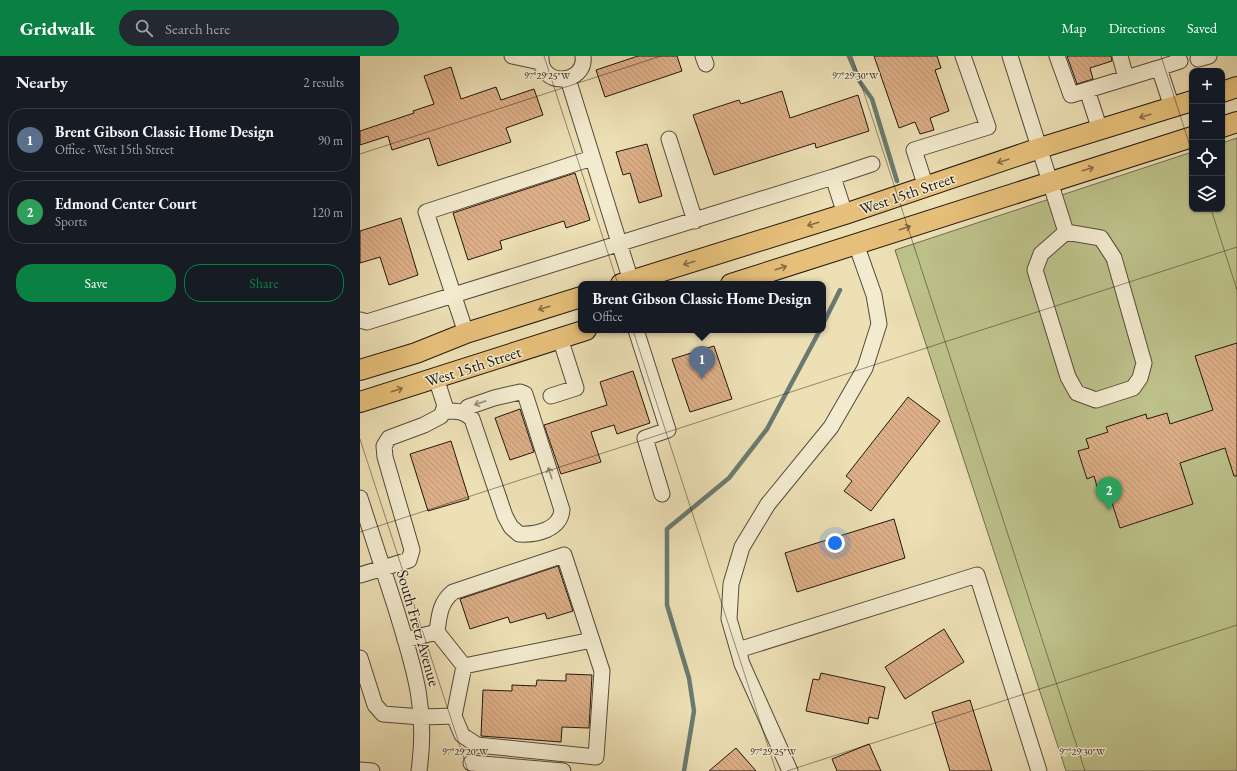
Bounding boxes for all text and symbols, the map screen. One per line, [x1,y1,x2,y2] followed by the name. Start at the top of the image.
[119,10,399,46] search box
[20,16,95,41] text: Gridwalk
[133,17,155,39] icon: search
[165,19,230,38] text: Search here
[1061,19,1087,37] text: Map
[1109,19,1165,37] text: Directions
[1187,19,1217,37] text: Saved
[1189,68,1225,212] map controls
[1189,68,1225,104] button: +
[524,69,571,82] text: 97°29'25"W
[832,69,879,82] text: 97°29'30"W
[16,71,68,93] text: Nearby
[303,74,344,91] text: 2 results
[1189,104,1225,140] button: −
[1139,112,1151,120] one-way arrow
[55,122,274,141] text: Brent Gibson Classic Home Design
[27,132,33,149] text: 1
[318,132,343,149] text: 90 m
[1189,140,1225,176] button: locate
[55,141,174,158] text: Office · West 15th Street
[997,158,1010,165] one-way arrow
[1081,165,1094,172] one-way arrow
[857,167,958,220] street label: West 15th Street
[1189,176,1225,212] button: layers
[55,194,197,213] text: Edmond Center Court
[27,204,33,221] text: 2
[312,204,343,221] text: 120 m
[55,213,87,230] text: Sports
[807,221,820,228] one-way arrow
[898,224,911,231] one-way arrow
[683,260,696,267] one-way arrow
[16,264,176,302] button: Save
[184,264,344,302] button: Share
[774,264,787,271] one-way arrow
[578,281,826,333] popup
[593,289,811,308] text: Brent Gibson Classic Home Design
[537,305,550,312] one-way arrow
[593,308,623,325] text: Office
[423,341,524,392] street label: West 15th Street
[689,346,715,379] pin: 1
[390,386,403,393] one-way arrow
[474,400,487,407] one-way arrow
[546,467,553,480] one-way arrow
[1096,477,1122,510] pin: 2
[825,533,845,553] your location
[392,567,445,689] street label: South Fretz Avenue
[442,745,489,758] text: 97°29'20"W
[750,745,797,758] text: 97°29'25"W
[1059,745,1106,758] text: 97°29'30"W

